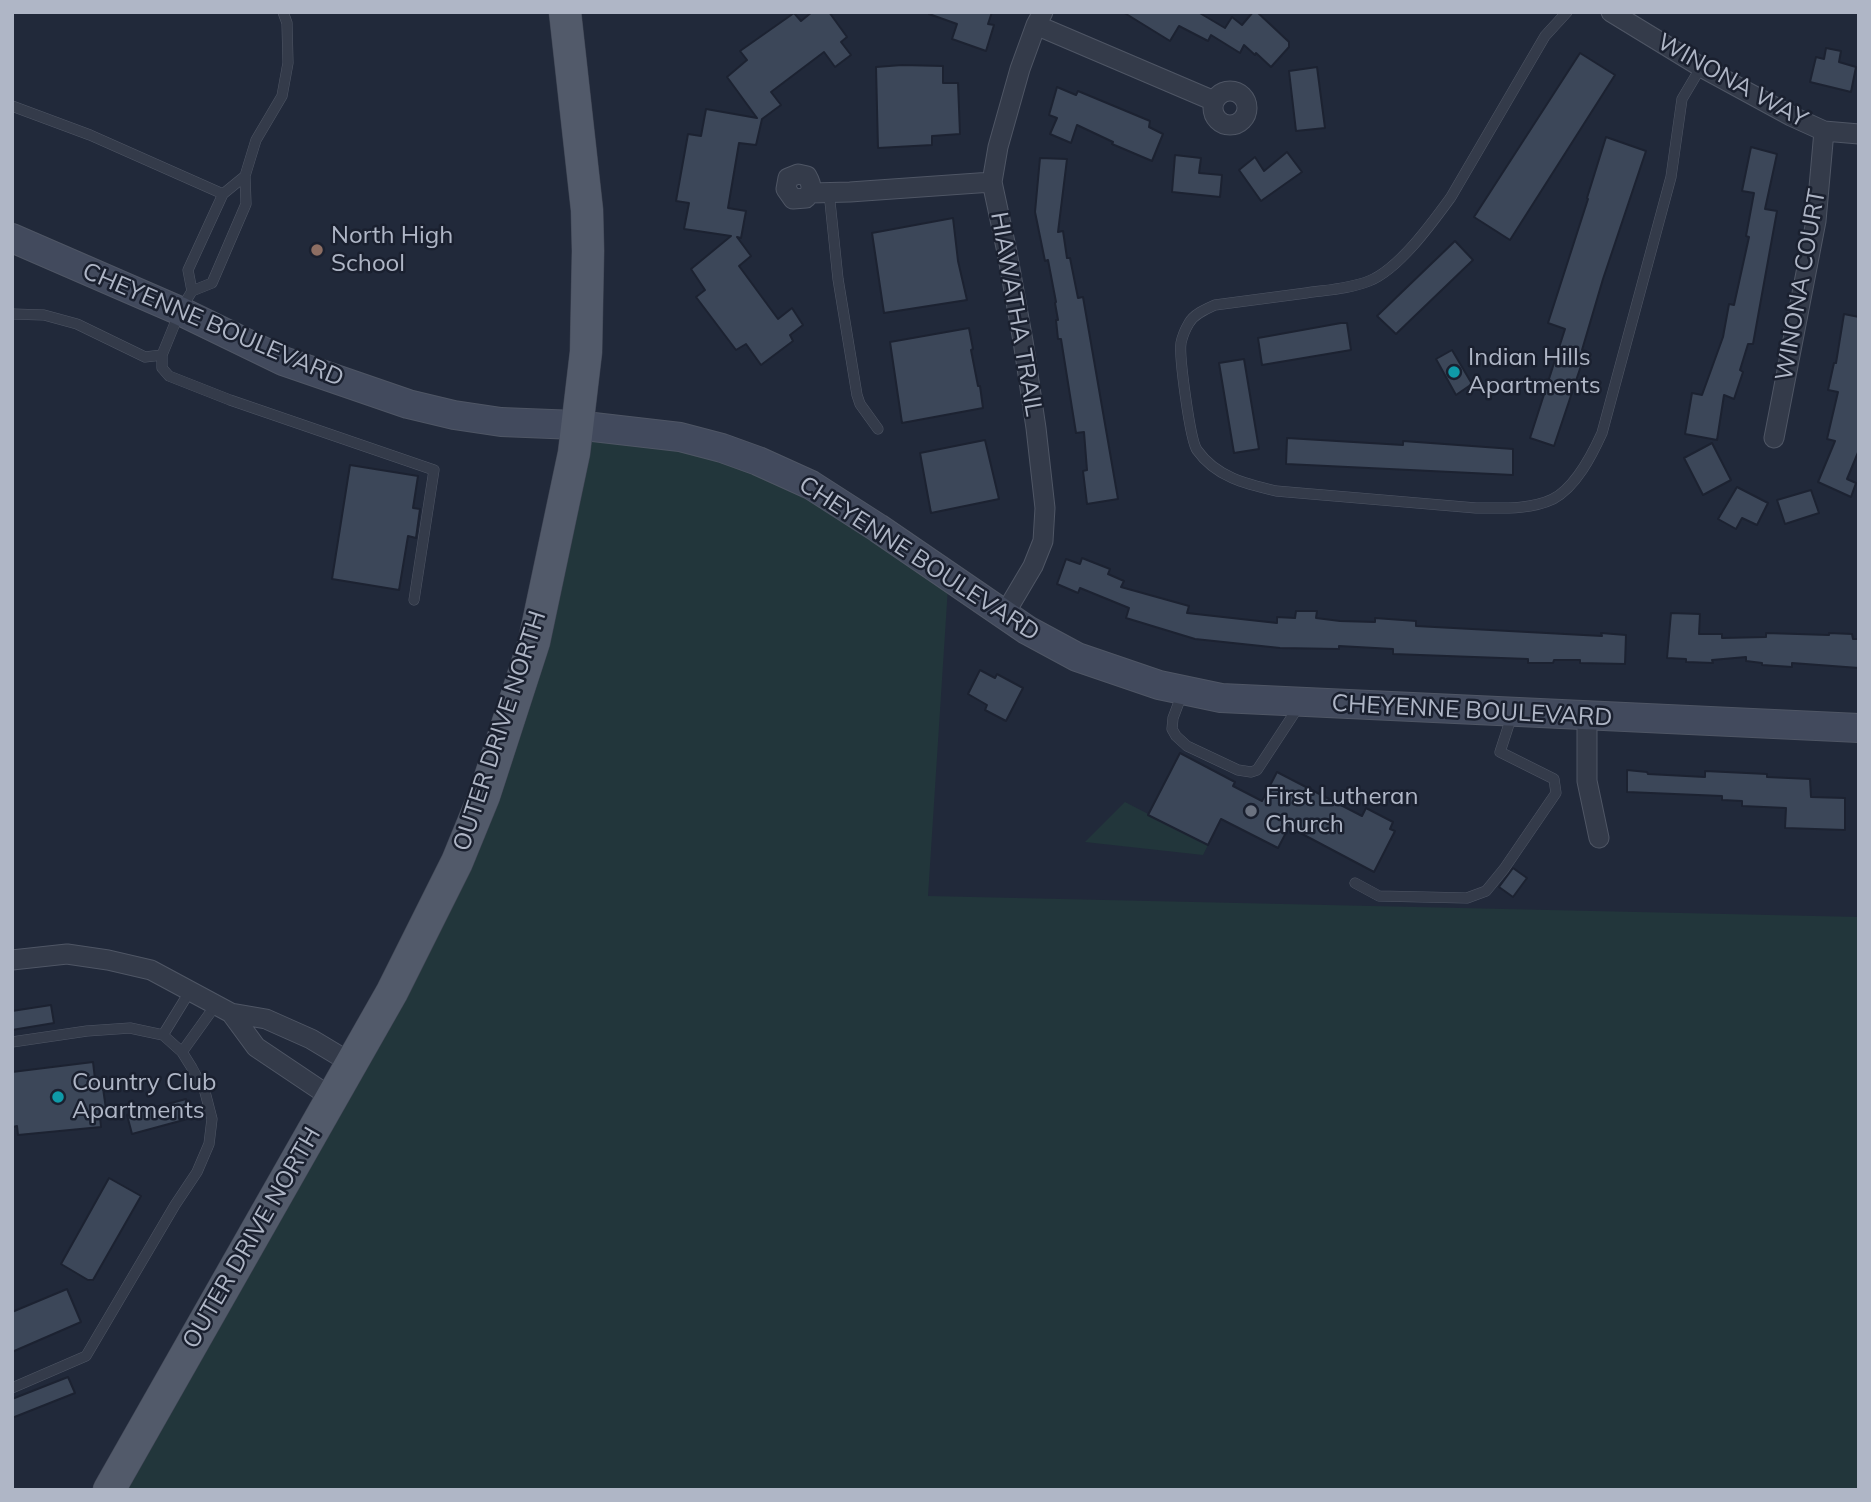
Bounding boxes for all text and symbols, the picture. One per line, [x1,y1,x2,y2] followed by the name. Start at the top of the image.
[1652,28,1812,134] street label: WINONA WAY
[1770,187,1832,383] street label: WINONA COURT
[984,210,1048,418] street label: HIAWATHA TRAIL
[331,222,453,278] place label: North High School
[309,242,325,258] marker: North High School
[78,257,348,393] street label: CHEYENNE BOULEVARD
[1468,344,1601,400] place label: Indian Hills Apartments
[1446,364,1462,380] marker: Indian Hills Apartments
[793,470,1045,648] street label: CHEYENNE BOULEVARD
[448,607,552,855] street label: OUTER DRIVE NORTH
[1331,689,1613,733] street label: CHEYENNE BOULEVARD
[1265,783,1419,839] place label: First Lutheran Church
[1243,803,1259,819] marker: First Lutheran Church
[72,1069,216,1125] place label: Country Club Apartments
[50,1089,66,1105] marker: Country Club Apartments
[177,1122,327,1354] street label: OUTER DRIVE NORTH

